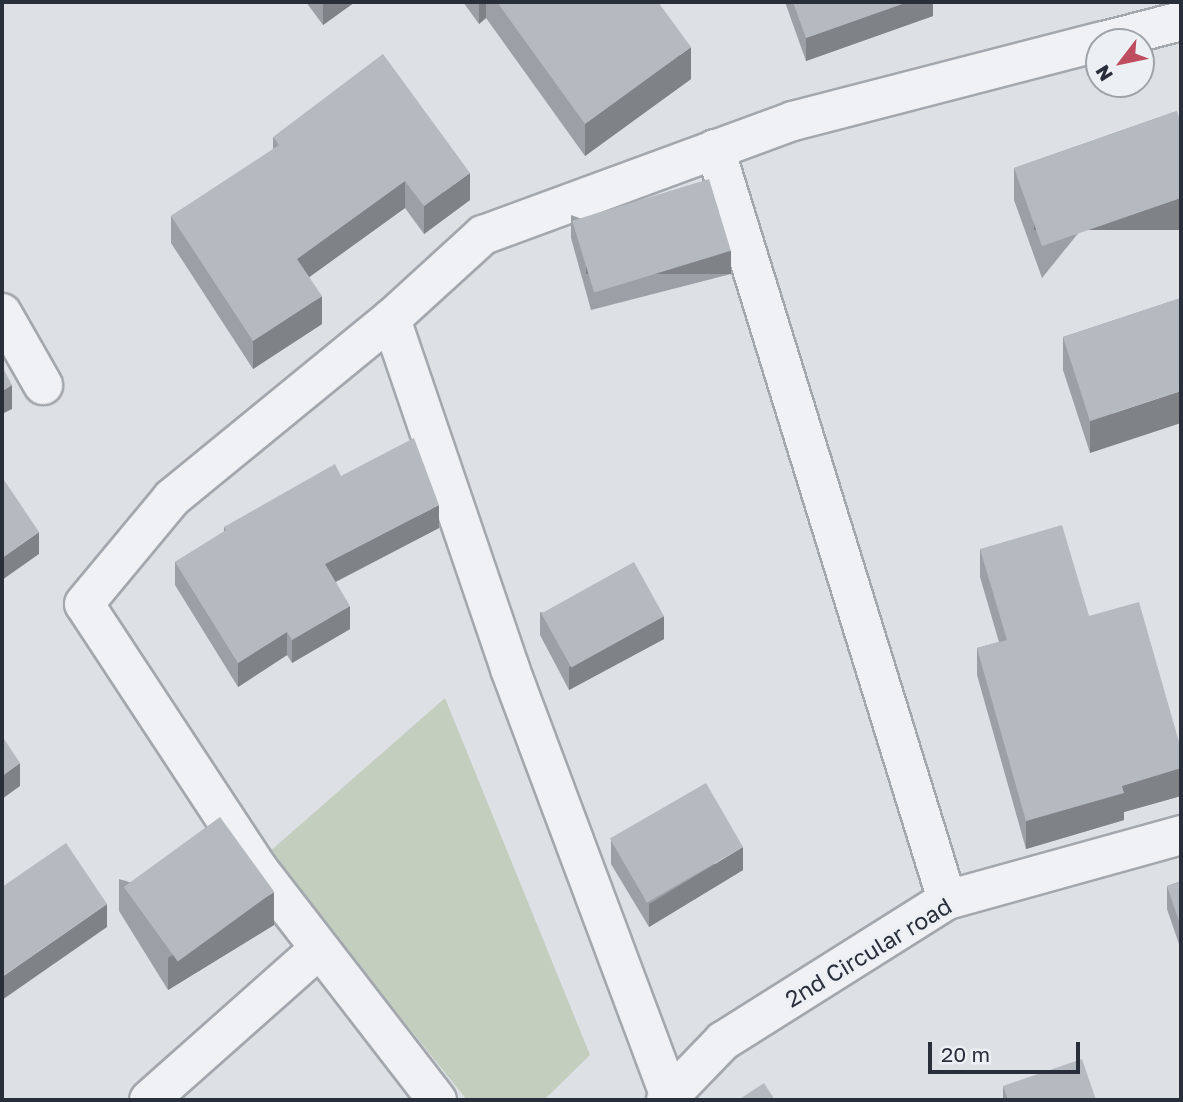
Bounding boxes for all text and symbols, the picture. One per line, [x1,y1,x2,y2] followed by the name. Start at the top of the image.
[1085,28,1155,98] north arrow
[1090,61,1117,86] text: N
[780,891,956,1013] street label: 2nd Circular road
[931,1028,1083,1072] scale bar
[941,1041,990,1067] text: 20 m

